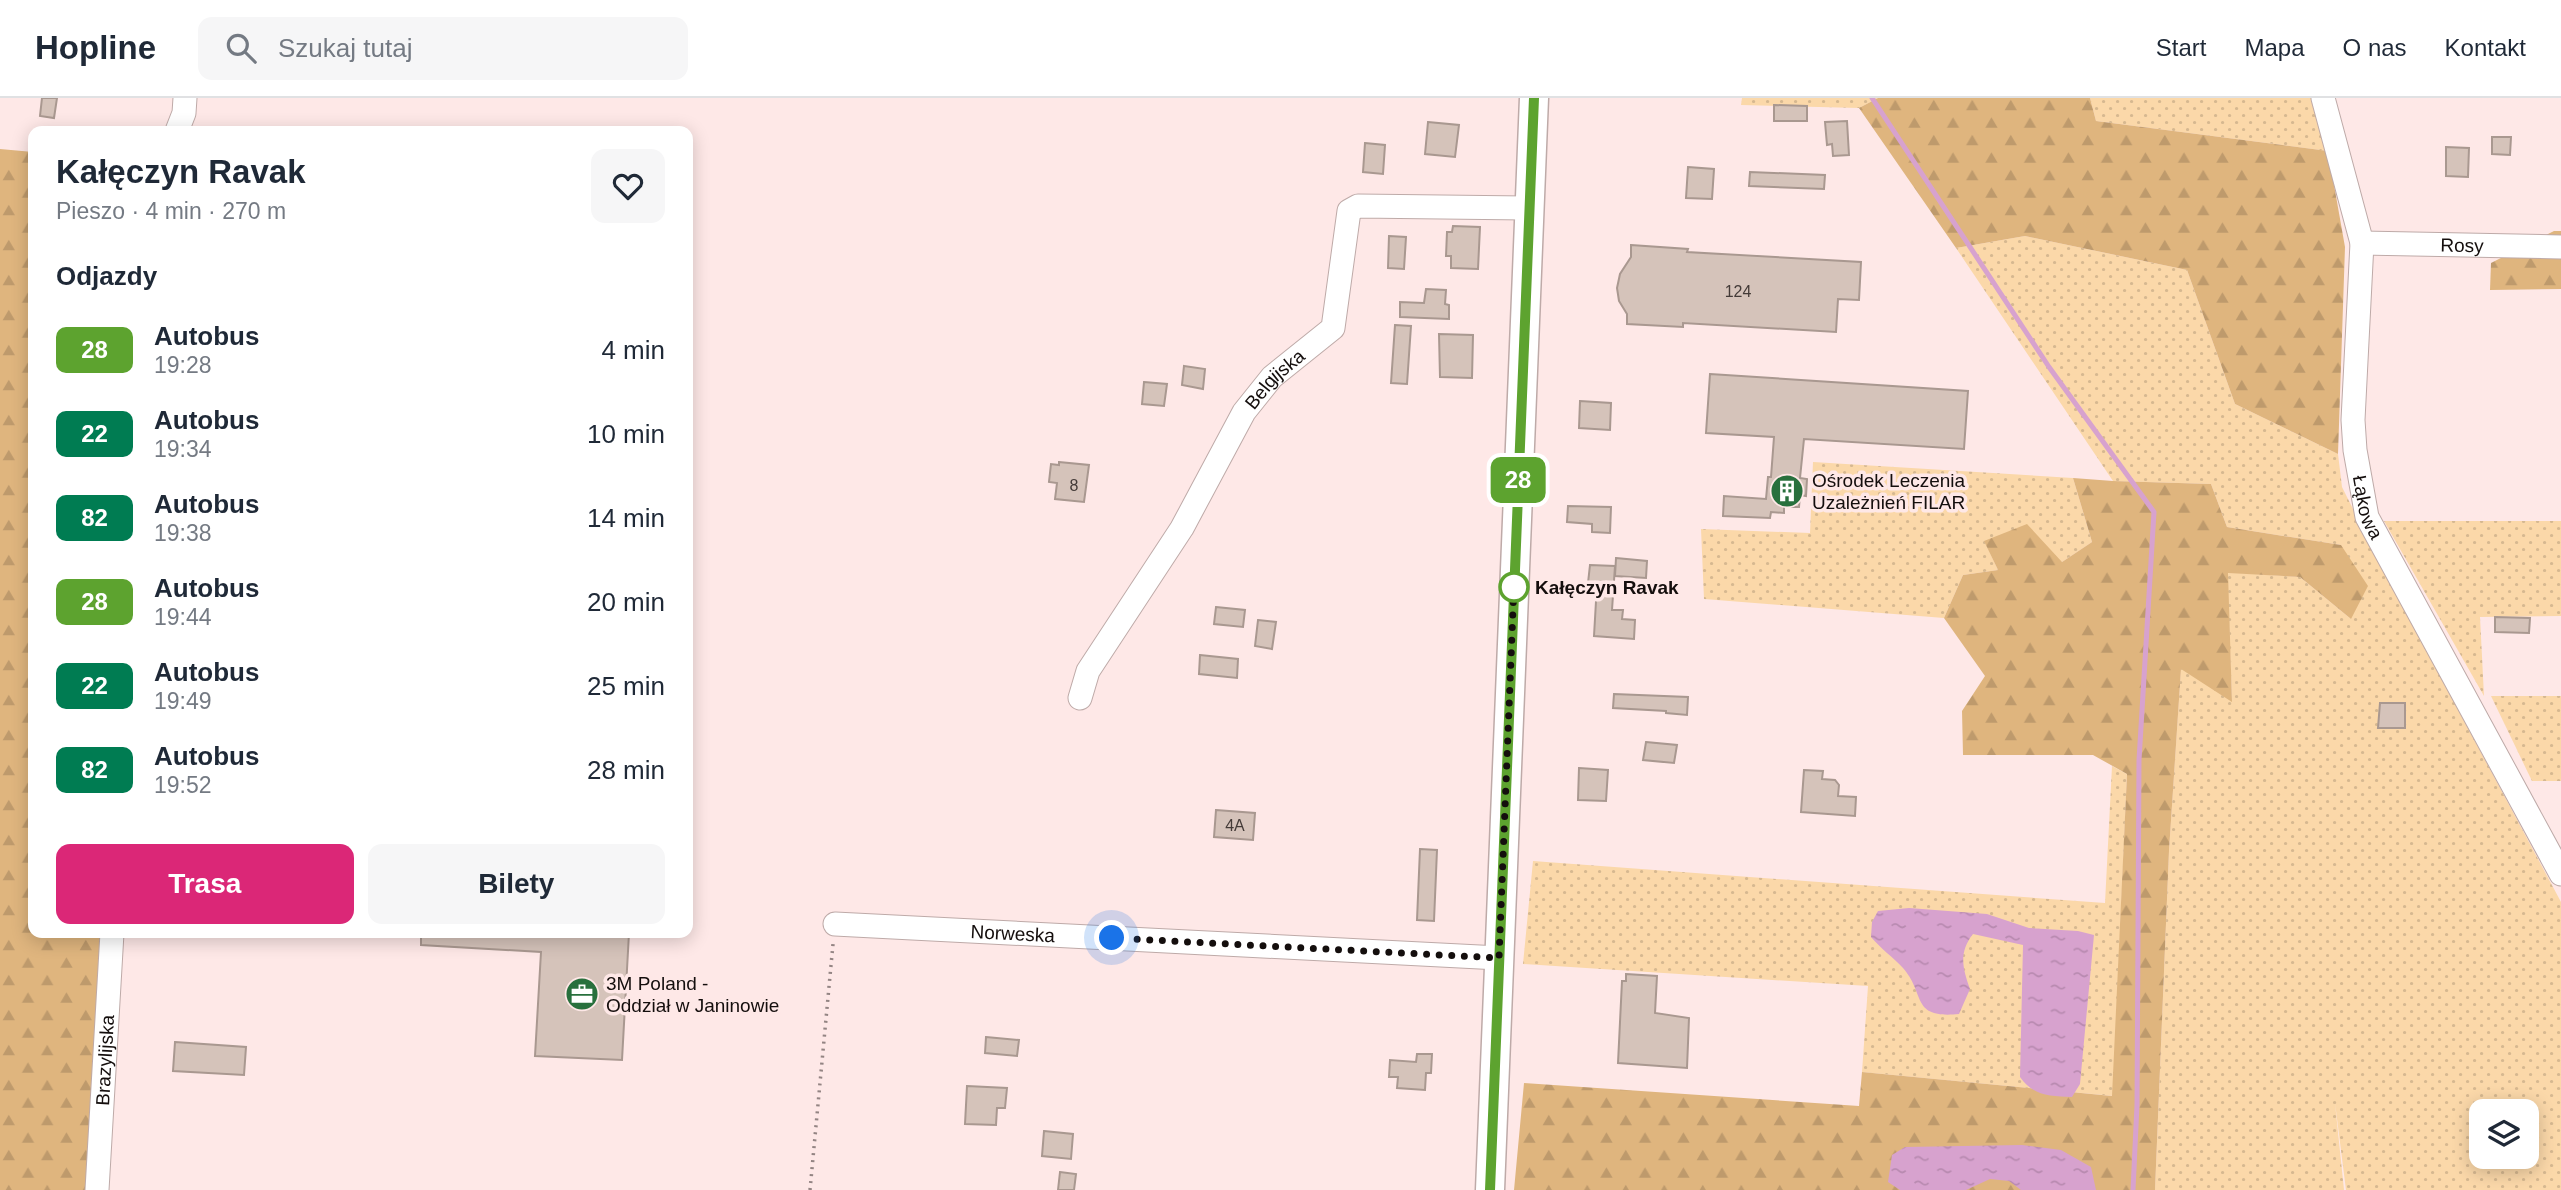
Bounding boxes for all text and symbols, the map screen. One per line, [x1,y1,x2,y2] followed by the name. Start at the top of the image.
[198,17,688,80] search box
[35,29,156,66] text: Hopline
[222,29,260,67] icon: search
[278,33,412,63] text: Szukaj tutaj
[2156,34,2207,61] text: Start
[2245,34,2305,61] text: Mapa
[2343,34,2407,61] text: O nas
[2445,34,2526,61] text: Kontakt
[591,149,665,223] button: heart
[56,153,305,190] text: Kałęczyn Ravak
[56,198,286,224] text: Pieszo · 4 min · 270 m
[2440,235,2484,256] street label: Rosy
[56,261,157,291] text: Odjazdy
[1725,283,1751,300] house number: 124
[154,321,259,351] text: Autobus
[601,335,665,365] text: 4 min
[81,336,108,363] text: 28
[1241,345,1309,413] street label: Belgijska
[154,352,212,378] text: 19:28
[154,405,259,435] text: Autobus
[587,419,665,449] text: 10 min
[81,420,108,447] text: 22
[154,436,212,462] text: 19:34
[1486,457,1550,503] line badge: 28
[1505,466,1531,493] text: 28
[1812,470,1966,513] place label: Ośrodek Leczenia Uzależnień FILAR
[1768,472,1806,510] building icon: Ośrodek Leczenia Uzależnień FILAR
[2349,474,2387,543] street label: Łąkowa
[1070,477,1079,494] house number: 8
[154,489,259,519] text: Autobus
[587,503,665,533] text: 14 min
[81,504,108,531] text: 82
[154,520,212,546] text: 19:38
[1499,572,1529,602] marker: Kałęczyn Ravak
[154,573,259,603] text: Autobus
[1535,577,1679,598] place label: Kałęczyn Ravak
[587,587,665,617] text: 20 min
[81,588,108,615] text: 28
[154,604,212,630] text: 19:44
[154,657,259,687] text: Autobus
[587,671,665,701] text: 25 min
[81,672,108,699] text: 22
[154,688,212,714] text: 19:49
[154,741,259,771] text: Autobus
[587,755,665,785] text: 28 min
[81,756,108,783] text: 82
[154,772,212,798] text: 19:52
[1225,817,1245,834] house number: 4A
[56,844,354,924] button: Trasa
[368,844,665,924] button: Bilety
[1094,920,1129,955] your location
[970,921,1056,946] street label: Norweska
[606,973,779,1016] place label: 3M Poland - Oddział w Janinowie
[563,975,601,1013] office icon: 3M Poland - Oddział w Janinowie
[92,1014,118,1106] street label: Brazylijska
[2469,1099,2539,1169] map controls
[2469,1099,2539,1169] button: layers

